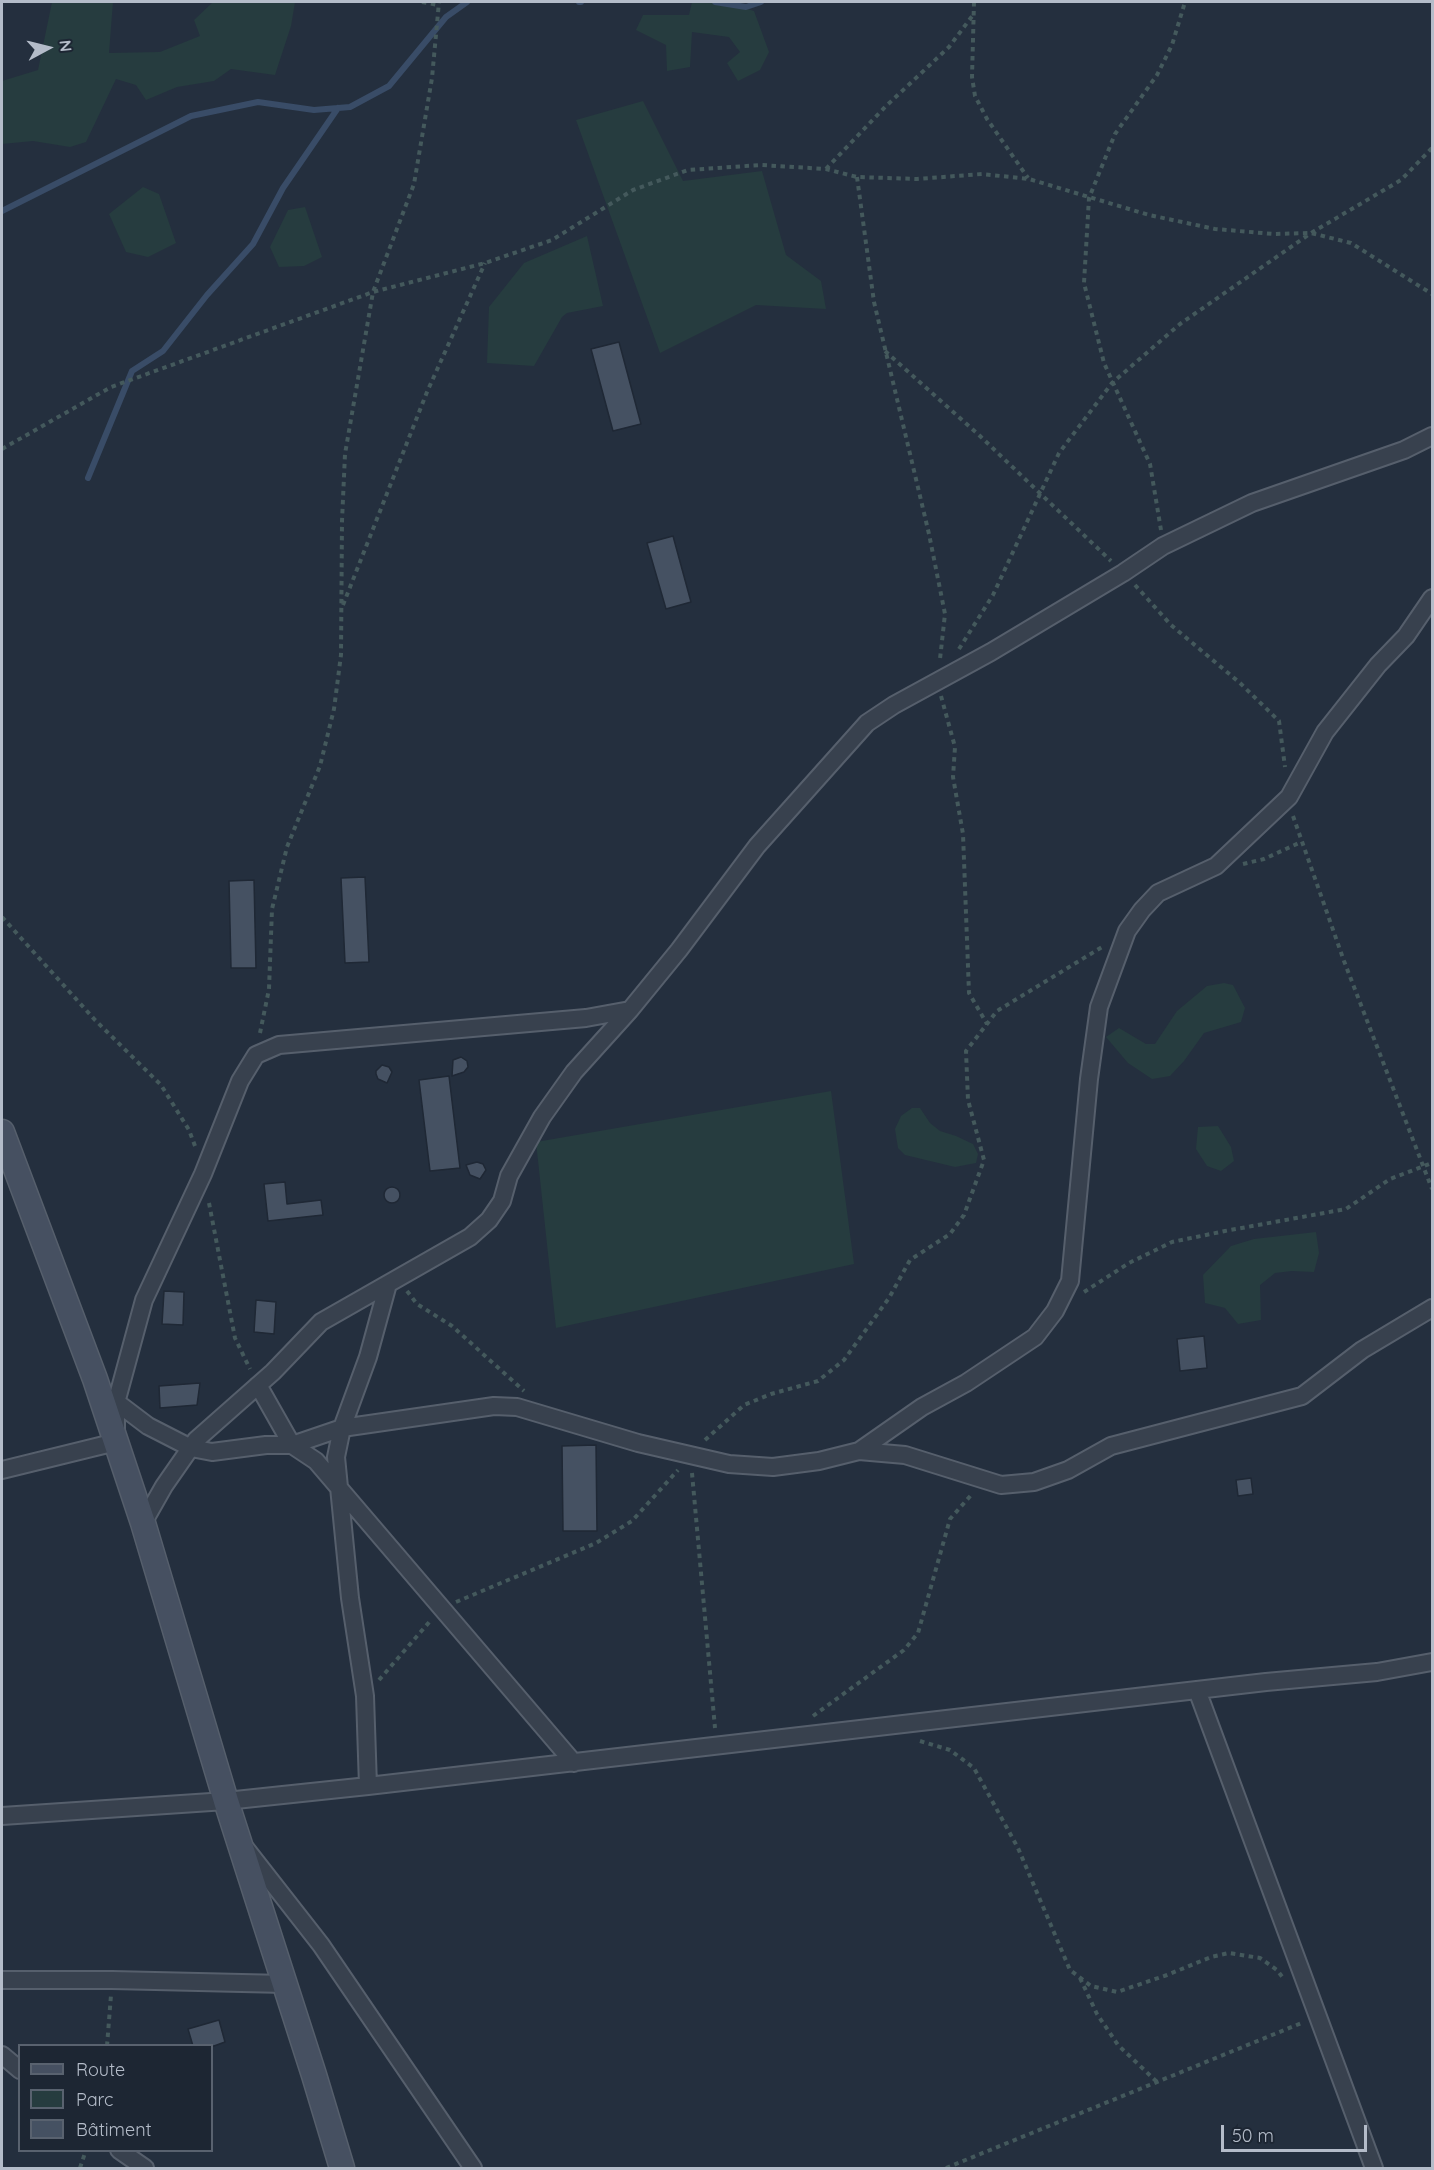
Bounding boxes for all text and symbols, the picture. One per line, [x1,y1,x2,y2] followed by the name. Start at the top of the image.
[18,18,78,78] north arrow
[55,39,77,53] text: N
[18,2044,213,2152] legend
[76,2058,125,2081] text: Route
[76,2088,113,2111] text: Parc
[1224,2113,1370,2151] scale bar
[76,2118,152,2141] text: Bâtiment
[1232,2124,1274,2147] text: 50 m

